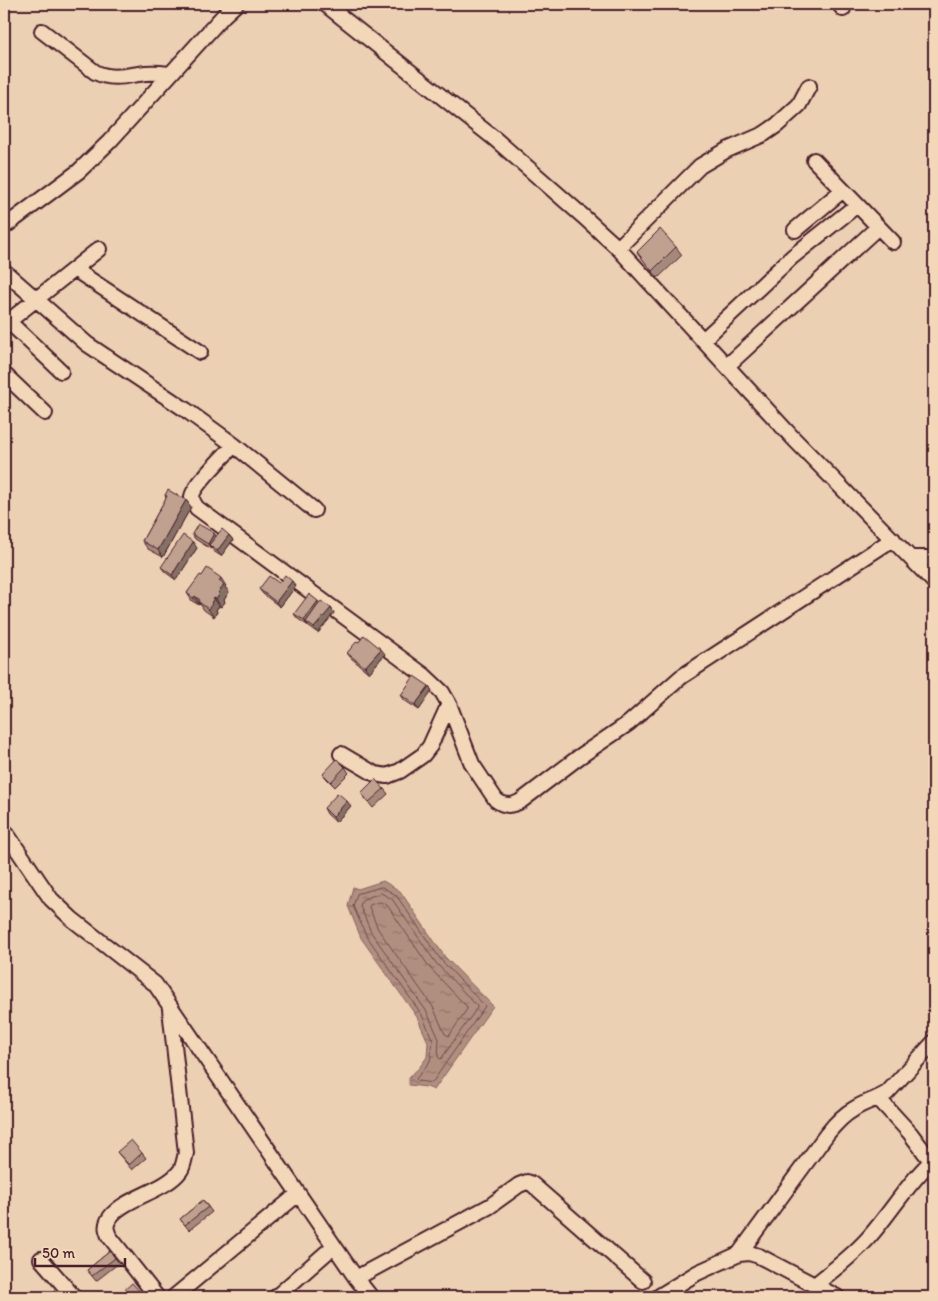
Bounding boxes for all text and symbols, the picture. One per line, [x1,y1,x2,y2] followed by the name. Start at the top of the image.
[35,1236,125,1268] scale bar
[42,1244,75,1262] text: 50 m

